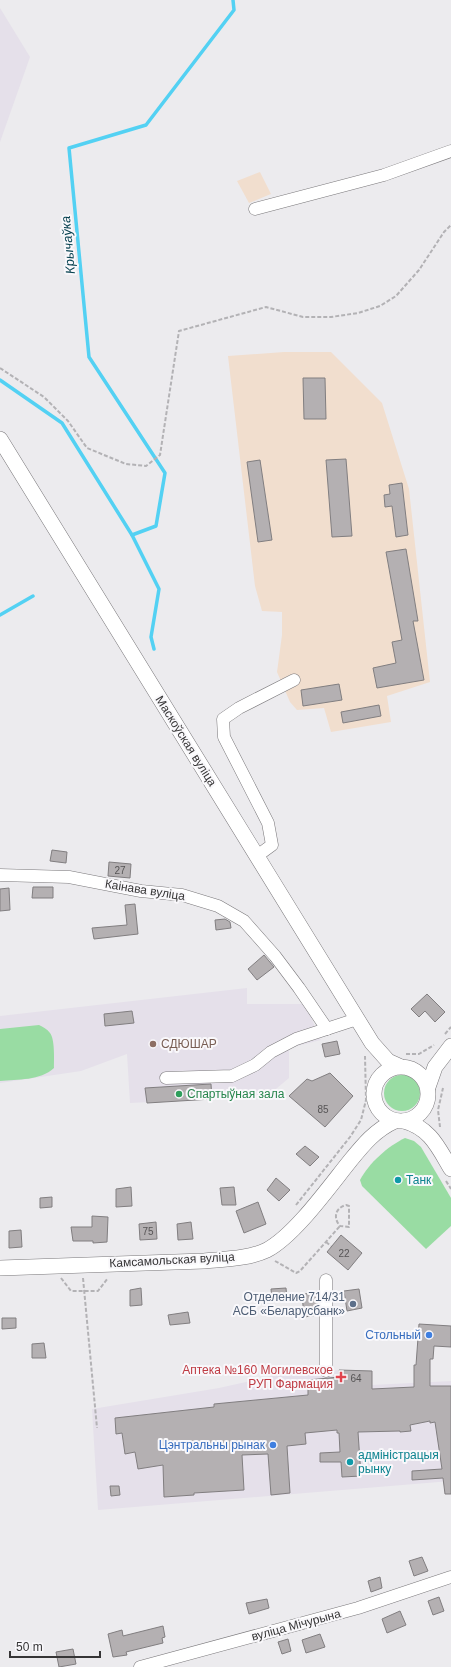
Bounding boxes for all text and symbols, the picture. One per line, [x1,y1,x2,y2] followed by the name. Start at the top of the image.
[58,215,78,275] water label: Крычаўка
[153,693,220,789] street label: Маскоўская вуліца
[114,865,126,876] house number: 27
[104,877,186,903] street label: Каінава вуліца
[161,1037,217,1051] place label: СДЮШАР
[148,1039,158,1049] marker: СДЮШАР
[187,1087,285,1101] place label: Спартыўная зала
[174,1089,184,1099] marker: Спартыўная зала
[317,1104,329,1115] house number: 85
[406,1173,432,1187] place label: Танк
[393,1175,403,1185] marker: Танк
[142,1226,154,1237] house number: 75
[338,1248,350,1259] house number: 22
[109,1250,235,1270] street label: Камсамольская вуліца
[233,1290,345,1318] place label: Отделение 714/31 АСБ «Беларусбанк»
[348,1299,358,1309] marker: Отделение 714/31 АСБ «Беларусбанк»
[365,1328,421,1342] place label: Стольный
[424,1330,434,1340] marker: Стольный
[182,1363,333,1391] place label: Аптека №160 Могилевское РУП Фармация
[336,1372,346,1382] marker: Аптека №160 Могилевское РУП Фармация
[350,1373,362,1384] house number: 64
[159,1438,266,1452] place label: Цэнтральны рынак
[268,1440,278,1450] marker: Цэнтральны рынак
[358,1448,439,1476] place label: адміністрацыя рынку
[345,1457,355,1467] marker: адміністрацыя рынку
[250,1606,342,1644] street label: вуліца Мічурына
[10,1633,100,1659] scale bar
[16,1640,43,1654] text: 50 m

